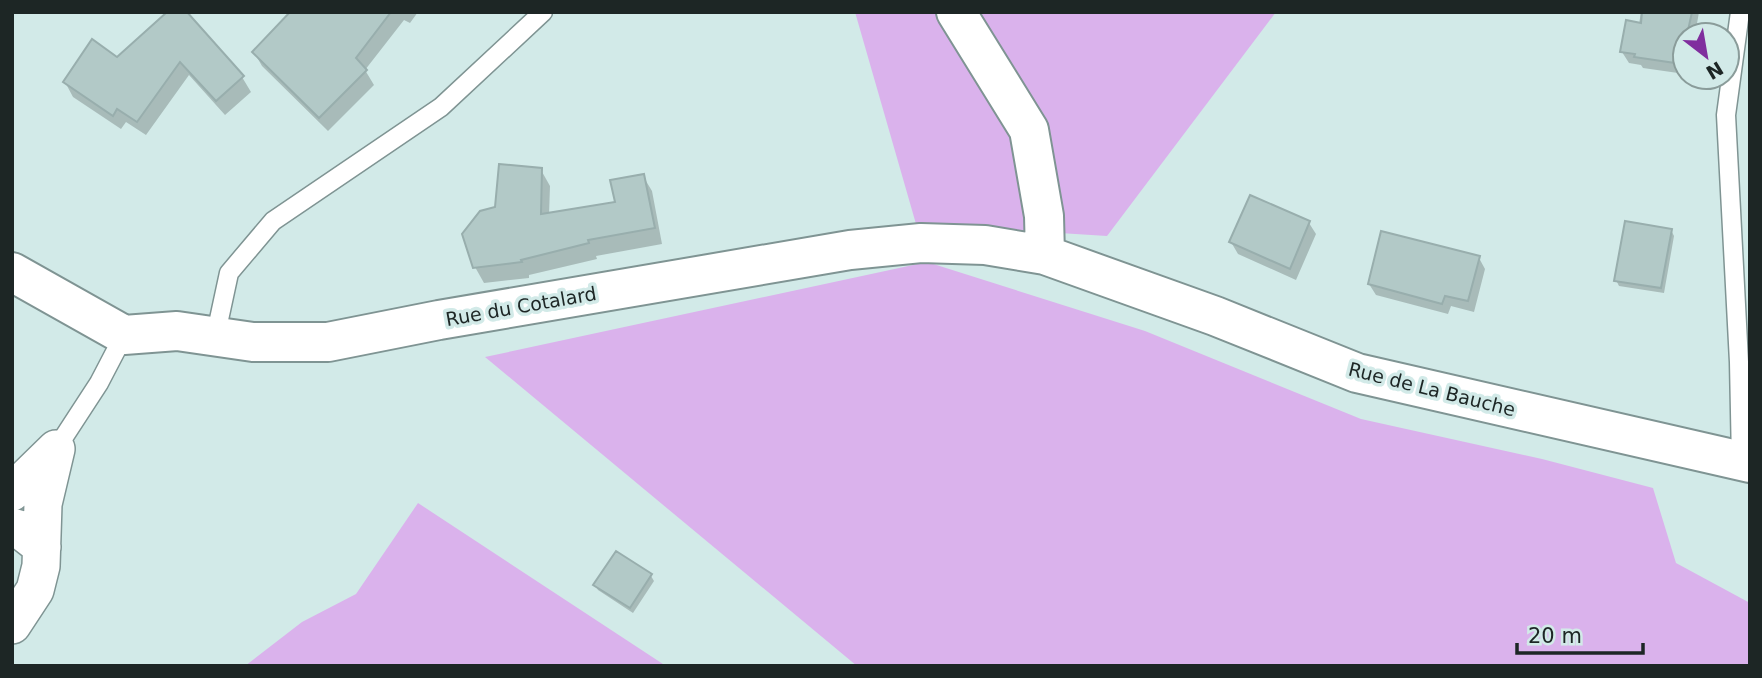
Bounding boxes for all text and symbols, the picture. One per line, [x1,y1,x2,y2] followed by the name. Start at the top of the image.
[1671,21,1741,91] north arrow
[1702,57,1727,84] text: N
[444,282,598,330] street label: Rue du Cotalard
[1346,358,1518,420] street label: Rue de La Bauche
[1517,612,1643,656] scale bar
[1528,624,1582,648] text: 20 m

